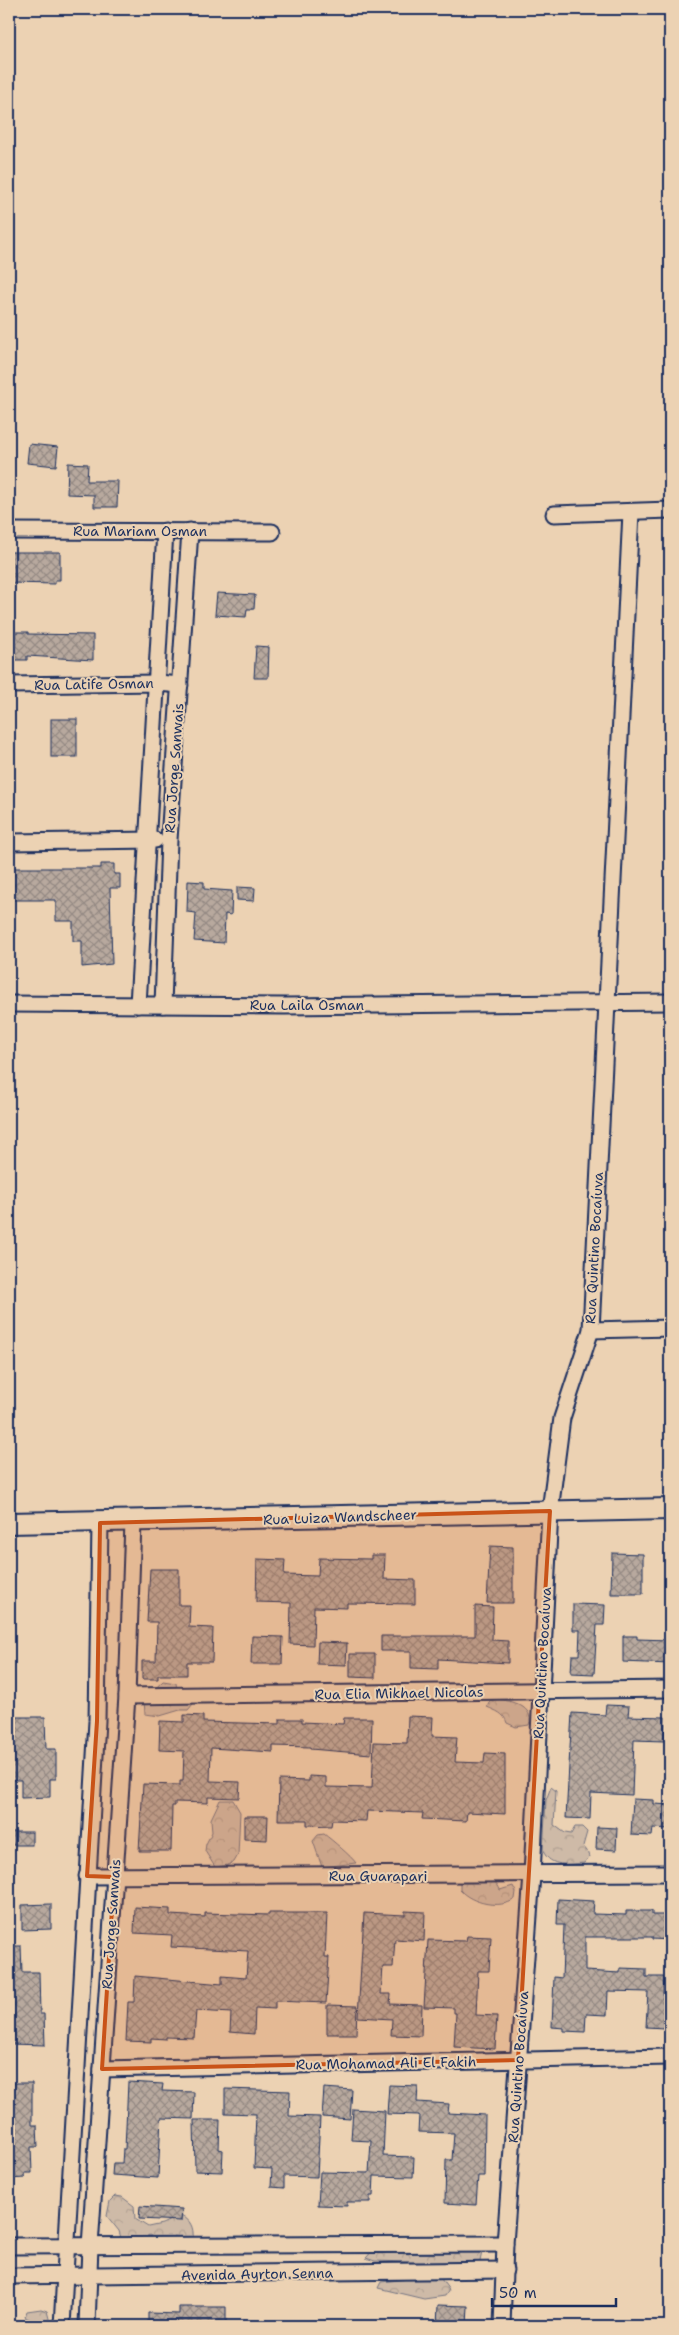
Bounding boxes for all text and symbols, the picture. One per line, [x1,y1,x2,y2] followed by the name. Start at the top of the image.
[73,522,207,540] street label: Rua Mariam Osman
[34,674,154,694] street label: Rua Latife Osman
[160,702,188,834] street label: Rua Jorge Sanwais
[250,996,365,1014] street label: Rua Laila Osman
[581,1171,607,1325] street label: Rua Quintino Bocaíuva
[263,1505,418,1529] street label: Rua Luiza Wandscheer
[529,1586,555,1740] street label: Rua Quintino Bocaíuva
[314,1683,484,1703] street label: Rua Elia Mikhael Nicolas
[97,1858,125,1990] street label: Rua Jorge Sanwais
[329,1867,427,1885] street label: Rua Guarapari
[504,1990,532,2144] street label: Rua Quintino Bocaíuva
[296,2052,476,2074] street label: Rua Mohamad Ali El Fakih
[181,2264,334,2284] street label: Avenida Ayrton Senna
[492,2275,615,2307] scale bar
[499,2283,537,2303] text: 50 m

